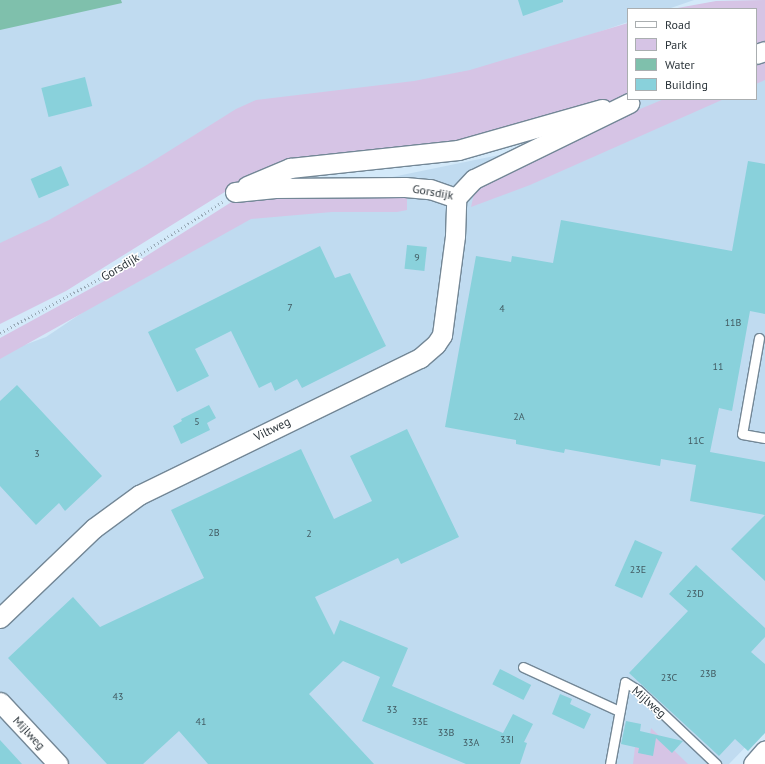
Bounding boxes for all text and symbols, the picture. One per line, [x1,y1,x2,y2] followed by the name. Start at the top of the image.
[627,8,757,100] legend
[665,17,690,32] text: Road
[665,37,687,52] text: Park
[665,57,695,72] text: Water
[665,77,708,92] text: Building
[411,181,455,203] street label: Gorsdijk
[98,250,142,284] street label: Gorsdijk
[414,252,420,264] house number: 9
[287,302,293,314] house number: 7
[499,303,505,315] house number: 4
[725,317,741,329] house number: 11B
[713,361,723,373] house number: 11
[513,411,525,423] house number: 2A
[251,414,293,444] street label: Viltweg
[194,416,200,428] house number: 5
[688,435,704,447] house number: 11C
[34,448,40,460] house number: 3
[208,527,220,539] house number: 2B
[306,528,312,540] house number: 2
[630,564,646,576] house number: 23E
[686,588,704,600] house number: 23D
[700,668,716,680] house number: 23B
[661,672,677,684] house number: 23C
[629,683,669,721] street label: Mijlweg
[113,691,123,703] house number: 43
[387,704,397,716] house number: 33
[10,713,48,753] street label: Mijlweg
[196,716,206,728] house number: 41
[412,716,428,728] house number: 33E
[438,727,454,739] house number: 33B
[500,734,514,746] house number: 33I
[463,737,479,749] house number: 33A

